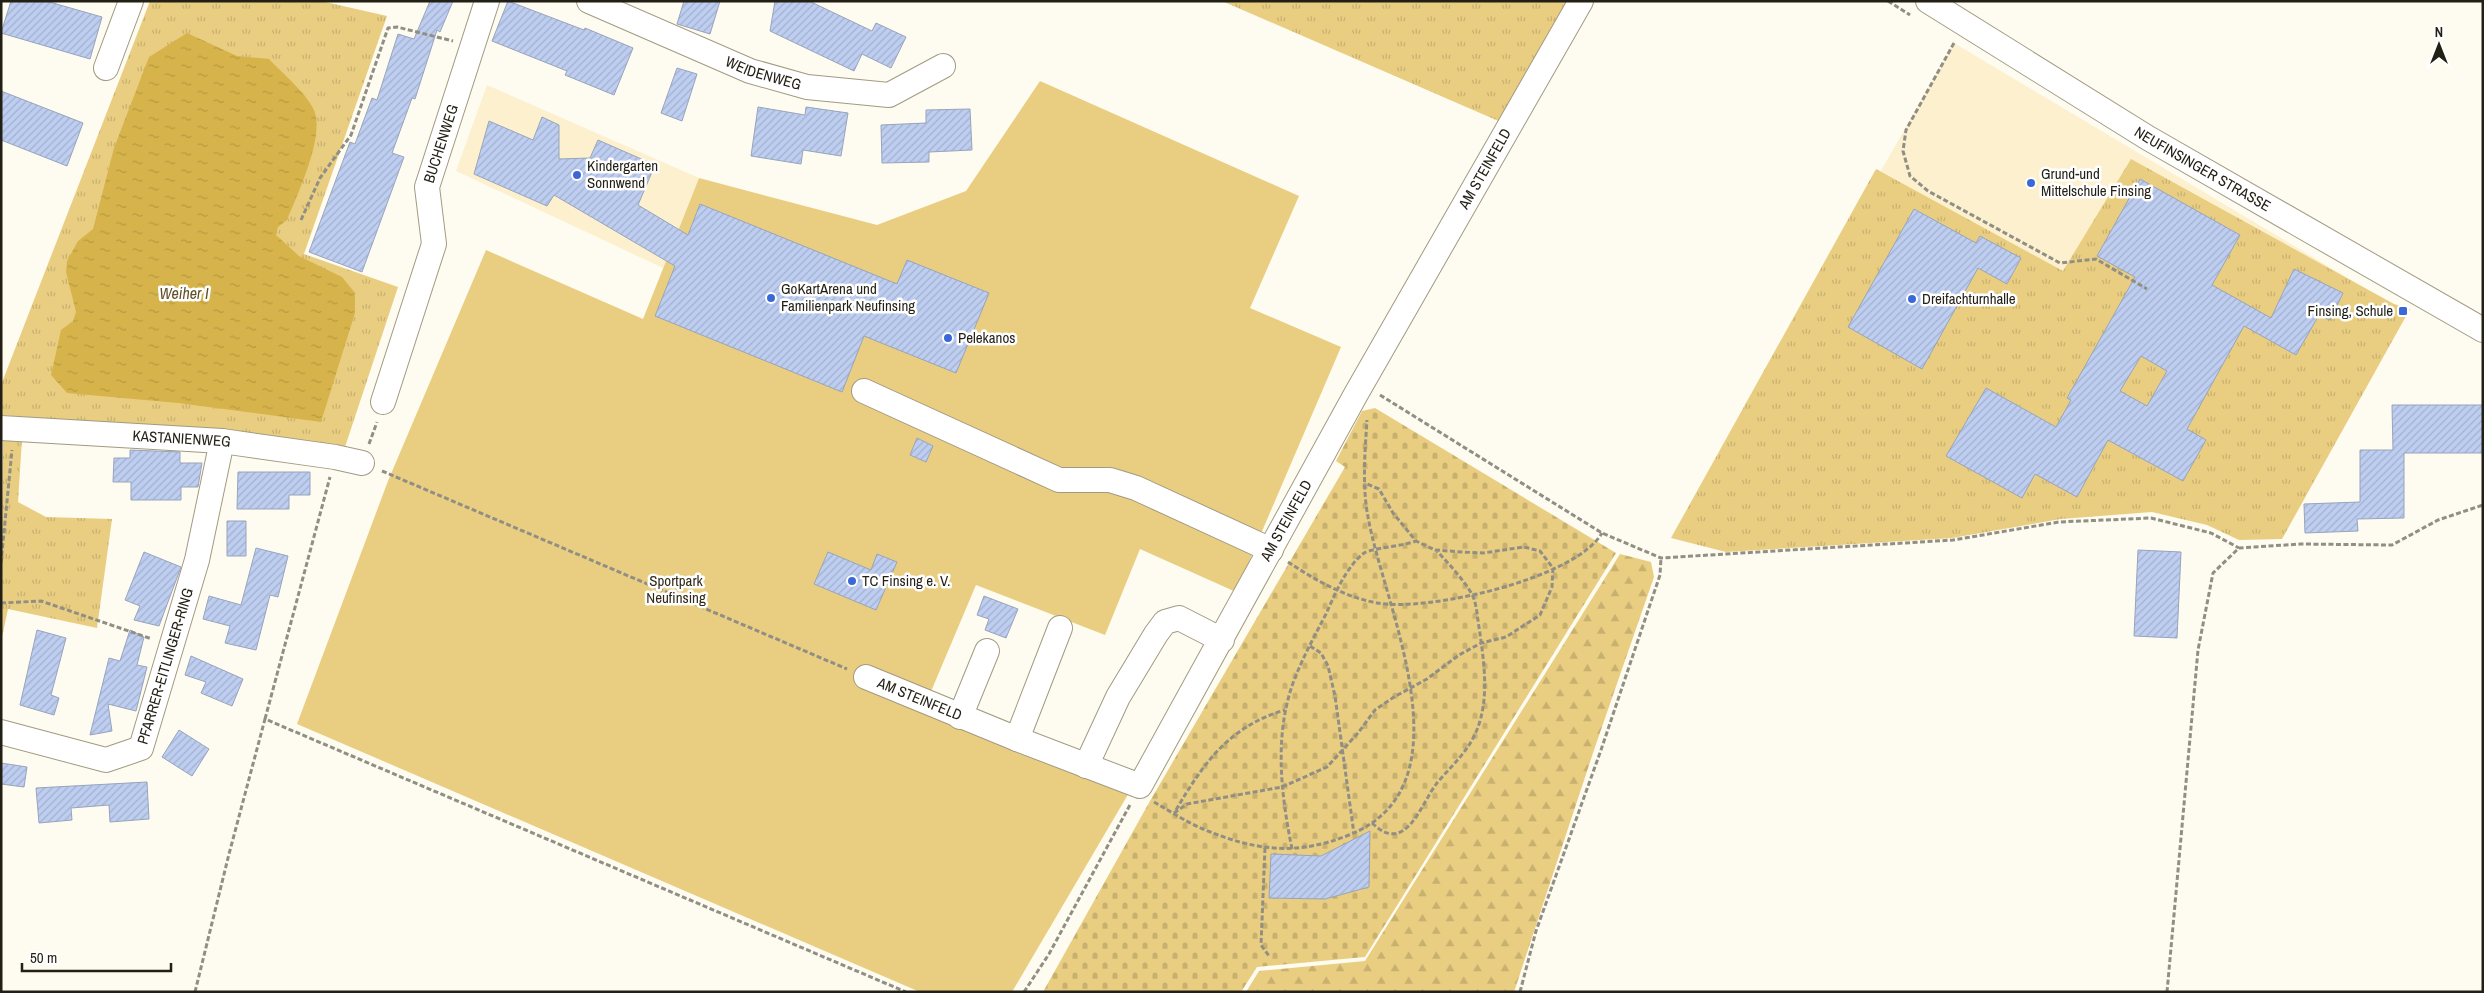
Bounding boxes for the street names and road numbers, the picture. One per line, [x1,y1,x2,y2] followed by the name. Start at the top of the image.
[722,51,804,95] street label: WEIDENWEG
[418,102,463,185] street label: BUCHENWEG
[2131,121,2275,216] street label: NEUFINSINGER STRASSE
[1453,124,1516,214] street label: AM STEINFELD
[132,425,232,452] street label: KASTANIENWEG
[1255,476,1317,565] street label: AM STEINFELD
[132,585,198,747] street label: PFARRER-EITLINGER-RING
[873,671,965,725] street label: AM STEINFELD

